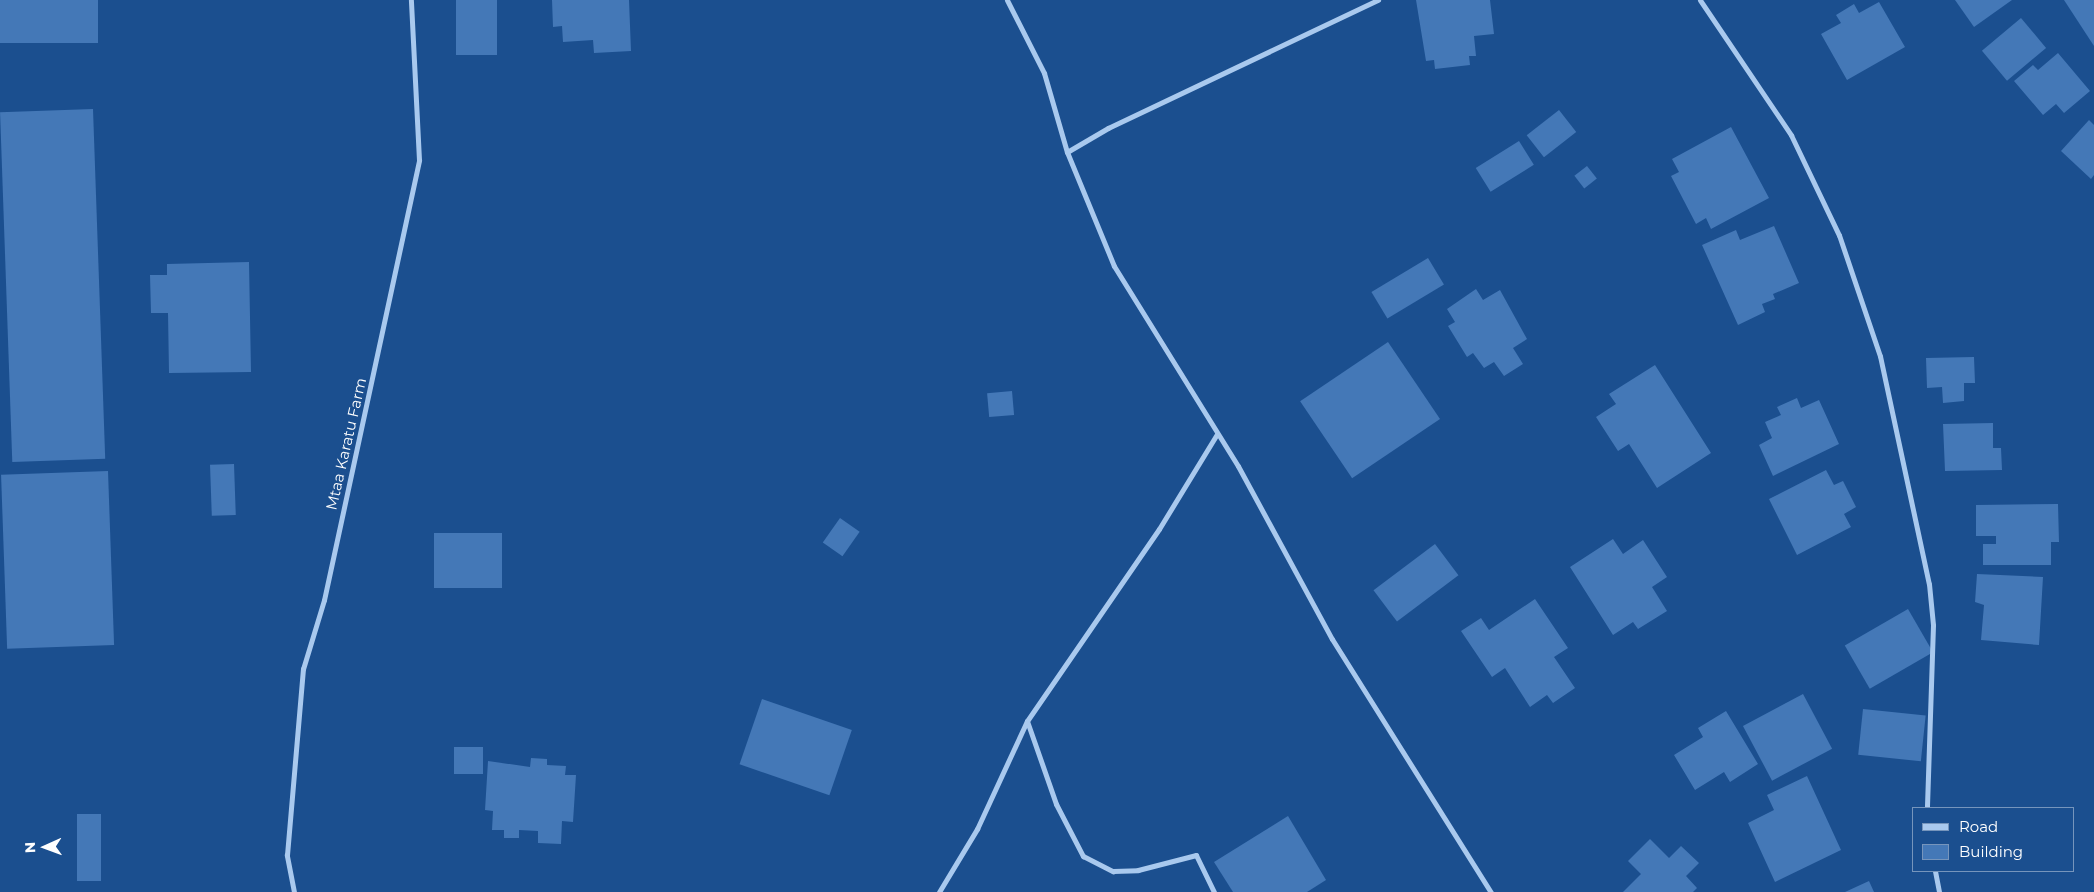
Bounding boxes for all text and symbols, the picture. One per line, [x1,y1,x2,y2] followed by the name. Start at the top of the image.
[322,376,370,512] street label: Mtaa Karatu Farm
[1912,807,2074,872] legend
[1959,817,1998,836] text: Road
[20,822,70,872] north arrow
[21,842,39,853] text: N
[1959,842,2023,861] text: Building

